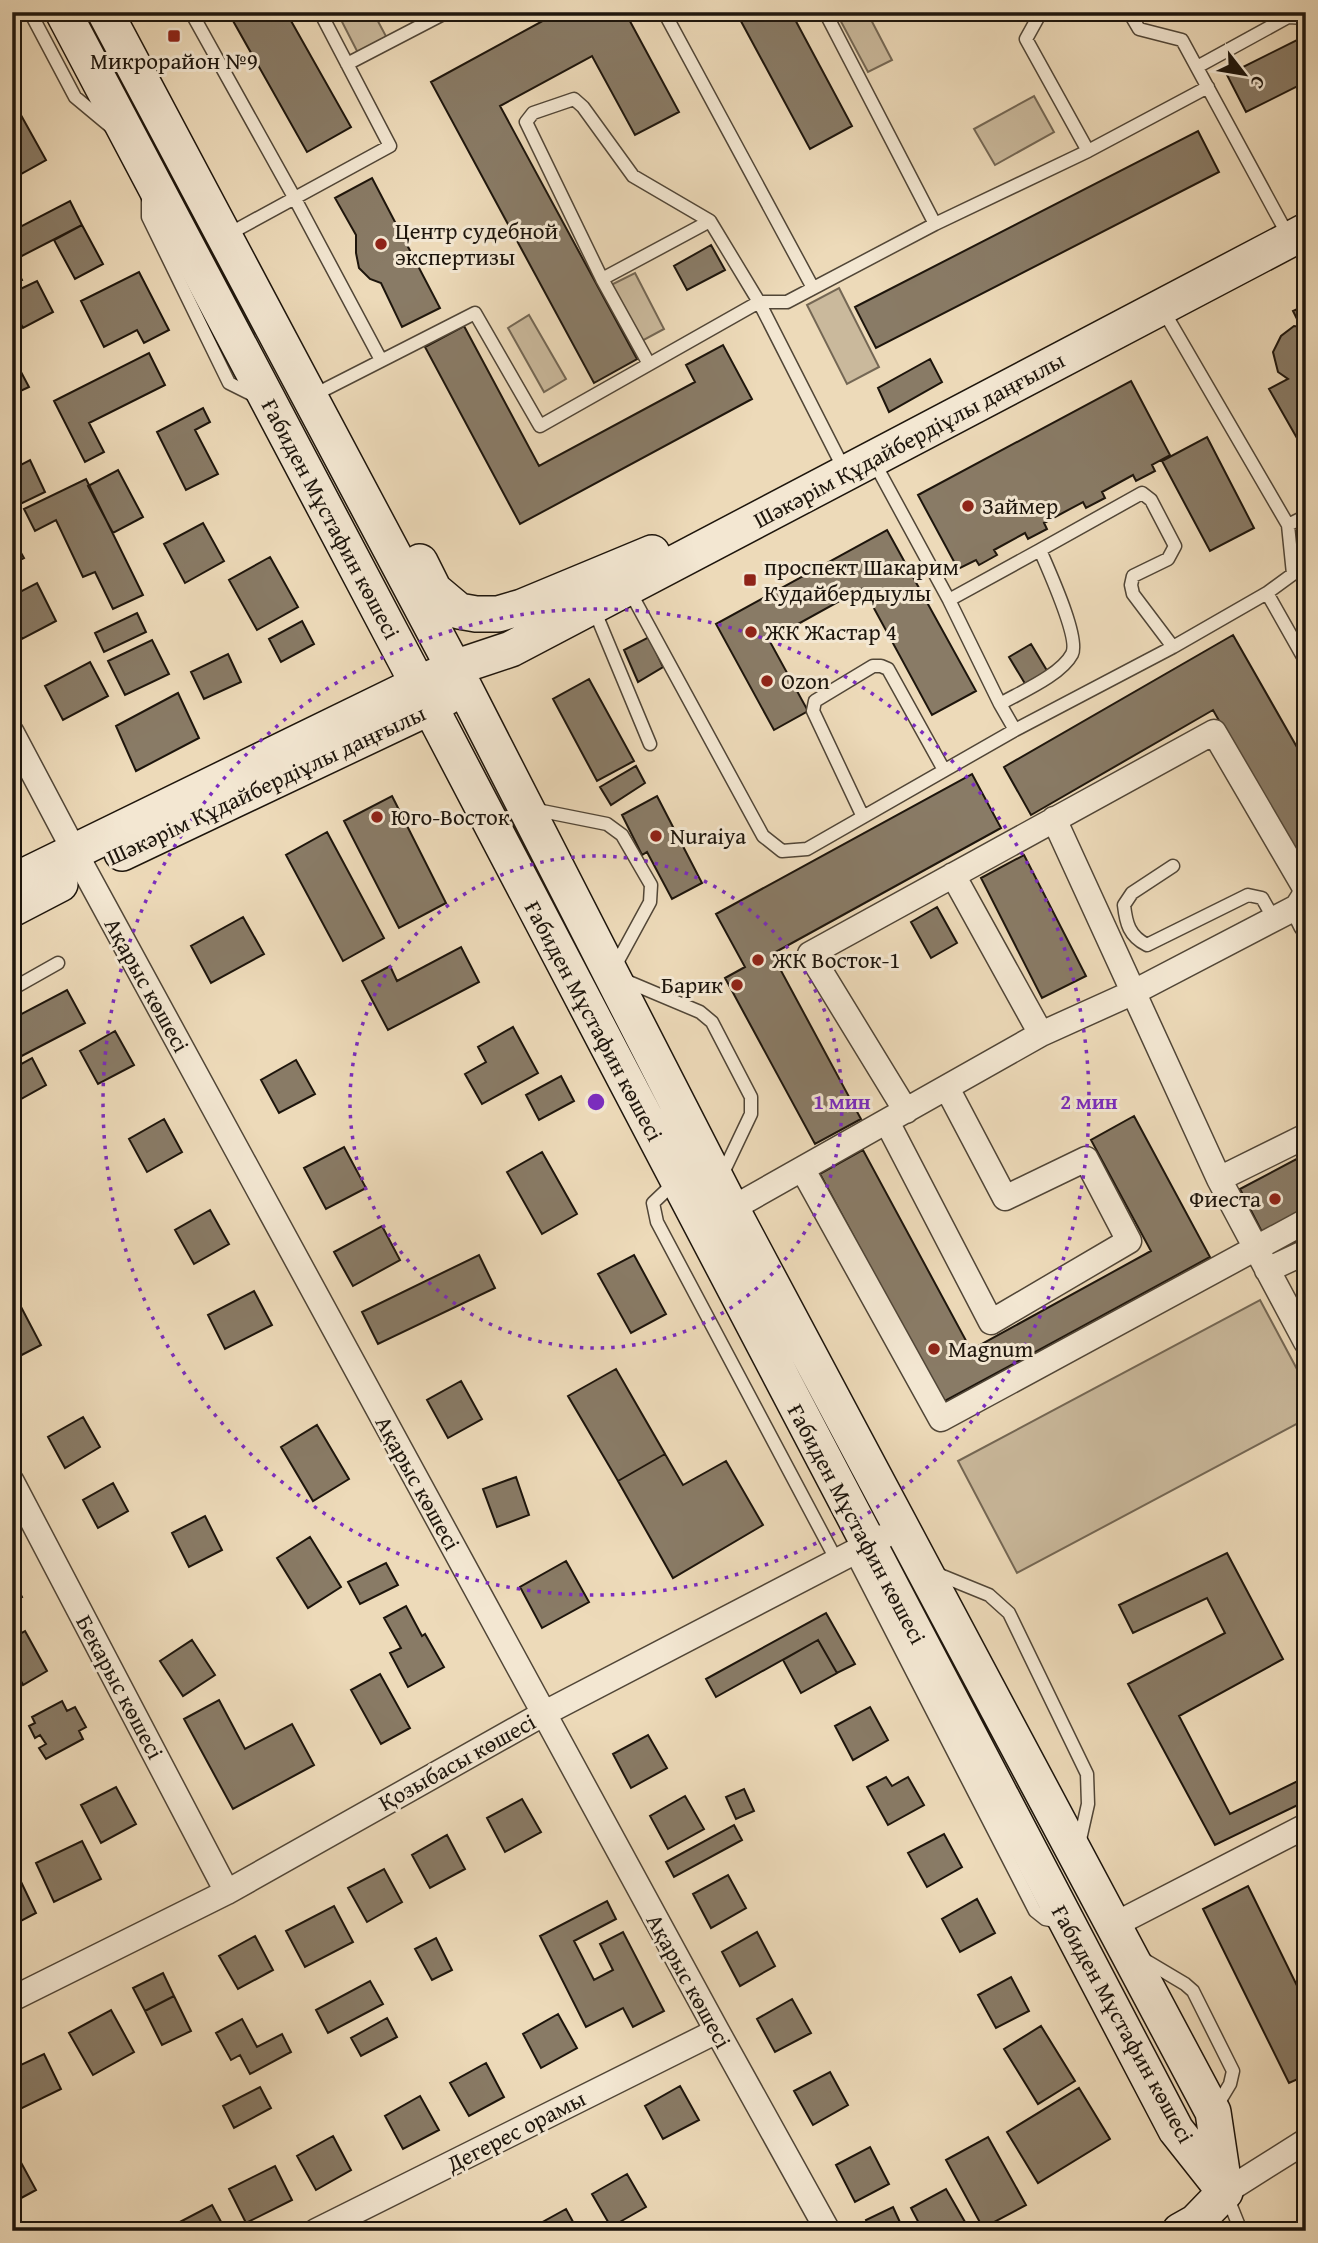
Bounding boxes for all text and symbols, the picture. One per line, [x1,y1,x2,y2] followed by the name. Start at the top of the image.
[166,28,182,44] marker: Микрорайон №9
[1210,38,1280,108] north arrow
[90,44,258,77] place label: Микрорайон №9
[1244,71,1273,95] text: С
[395,214,559,273] place label: Центр судебной экспертизы
[373,236,389,252] marker: Центр судебной экспертизы
[747,343,1070,536] street label: Шәкәрім Құдайбердіұлы даңғылы
[254,393,409,645] street label: Ғабиден Мұстафин көшесі
[982,489,1058,522] place label: Займер
[960,498,976,514] marker: Займер
[764,550,959,609] place label: проспект Шaкaрим Кудайбердыулы
[742,572,758,588] marker: проспект Шaкaрим Кудайбердыулы
[764,615,897,648] place label: ЖК Жастар 4
[743,624,759,640] marker: ЖК Жастар 4
[781,664,830,697] place label: Ozon
[759,673,775,689] marker: Ozon
[101,696,431,873] street label: Шәкәрім Құдайбердіұлы даңғылы
[391,800,510,833] place label: Юго-Восток
[369,809,385,825] marker: Юго-Восток
[670,819,746,852] place label: Nuraiya
[648,828,664,844] marker: Nuraiya
[517,895,672,1147] street label: Ғабиден Мұстафин көшесі
[97,911,198,1058] street label: Ақарыс көшесі
[771,943,900,976] place label: ЖК Восток-1
[750,952,766,968] marker: ЖК Восток-1
[661,968,723,1001] place label: Барик
[729,977,745,993] marker: Барик
[813,1086,871,1117] text: 1 мин
[1060,1086,1118,1117] text: 2 мин
[584,1090,608,1114] centre of rings
[1189,1182,1261,1215] place label: Фиеста
[1267,1191,1283,1207] marker: Фиеста
[948,1332,1034,1365] place label: Magnum
[926,1341,942,1357] marker: Magnum
[780,1398,935,1650] street label: Ғабиден Мұстафин көшесі
[368,1409,469,1556] street label: Ақарыс көшесі
[68,1609,172,1765] street label: Бекарыс көшесі
[372,1705,541,1818] street label: Қозыбасы көшесі
[1044,1899,1203,2149] street label: Ғабиден Мұстафин көшесі
[639,1907,740,2054] street label: Ақарыс көшесі
[440,2081,591,2180] street label: Дегерес орамы

